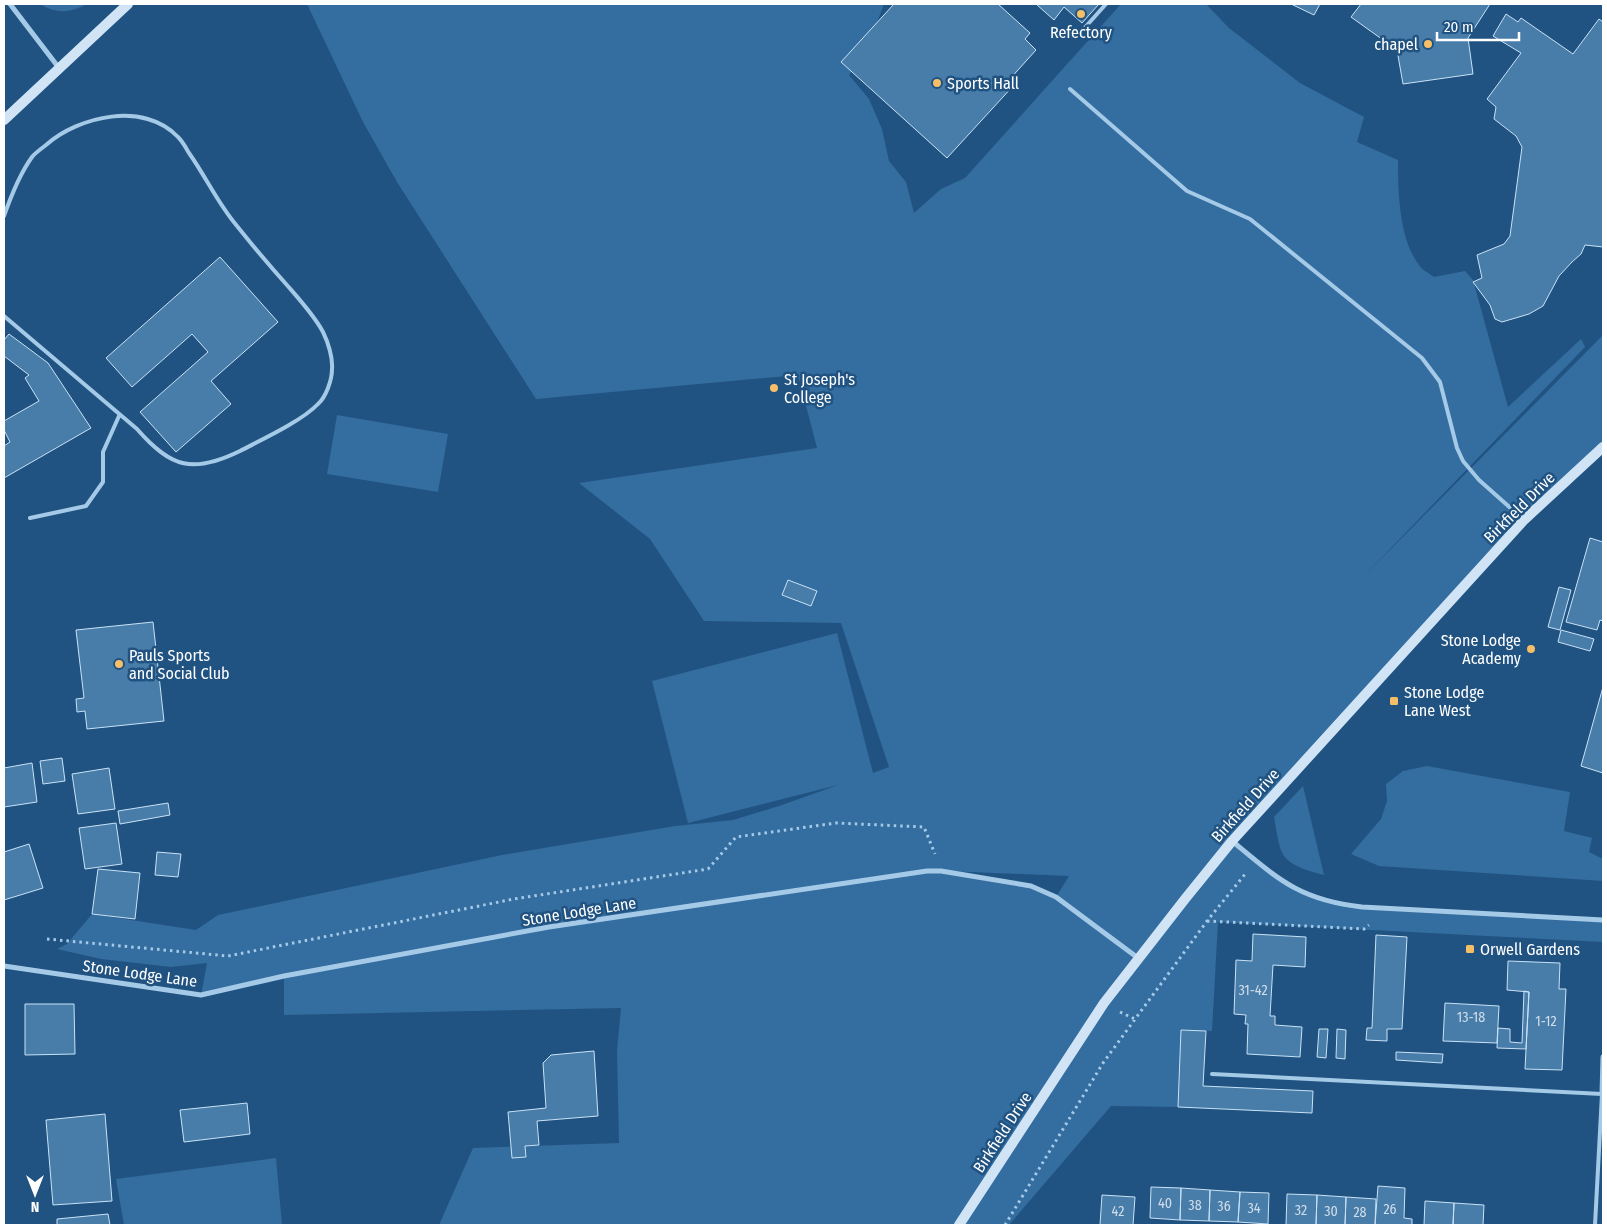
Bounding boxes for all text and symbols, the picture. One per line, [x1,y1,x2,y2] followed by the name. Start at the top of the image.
[1075,8,1087,20] marker: Refectory
[1437,10,1520,42] scale bar
[1444,18,1474,36] text: 20 m
[1050,23,1113,42] place label: Refectory
[1374,35,1418,54] place label: chapel
[1422,38,1434,50] marker: chapel
[947,74,1019,93] place label: Sports Hall
[931,77,943,89] marker: Sports Hall
[784,370,855,407] place label: St Joseph's College
[768,382,780,394] marker: St Joseph's College
[1480,468,1559,547] street label: Birkfield Drive
[1441,631,1522,668] place label: Stone Lodge Academy
[1525,643,1537,655] marker: Stone Lodge Academy
[129,646,230,683] place label: Pauls Sports and Social Club
[113,658,125,670] marker: Pauls Sports and Social Club
[1404,683,1484,720] place label: Stone Lodge Lane West
[1388,695,1400,707] marker: Stone Lodge Lane West
[1207,765,1283,846] street label: Birkfield Drive
[521,893,638,930] street label: Stone Lodge Lane
[1480,940,1580,959] place label: Orwell Gardens
[1464,943,1476,955] marker: Orwell Gardens
[82,956,198,991] street label: Stone Lodge Lane
[1238,982,1268,999] house number: 31-42
[1457,1009,1485,1026] house number: 13-18
[1535,1013,1557,1030] house number: 1-12
[969,1088,1036,1176] street label: Birkfield Drive
[10,1169,60,1219] north arrow
[1158,1195,1172,1212] house number: 40
[1188,1197,1202,1214] house number: 38
[31,1198,39,1215] text: N
[1217,1198,1231,1215] house number: 36
[1247,1200,1261,1217] house number: 34
[1383,1201,1397,1218] house number: 26
[1295,1202,1307,1219] house number: 32
[1112,1203,1124,1220] house number: 42
[1324,1203,1338,1220] house number: 30
[1353,1204,1367,1221] house number: 28

